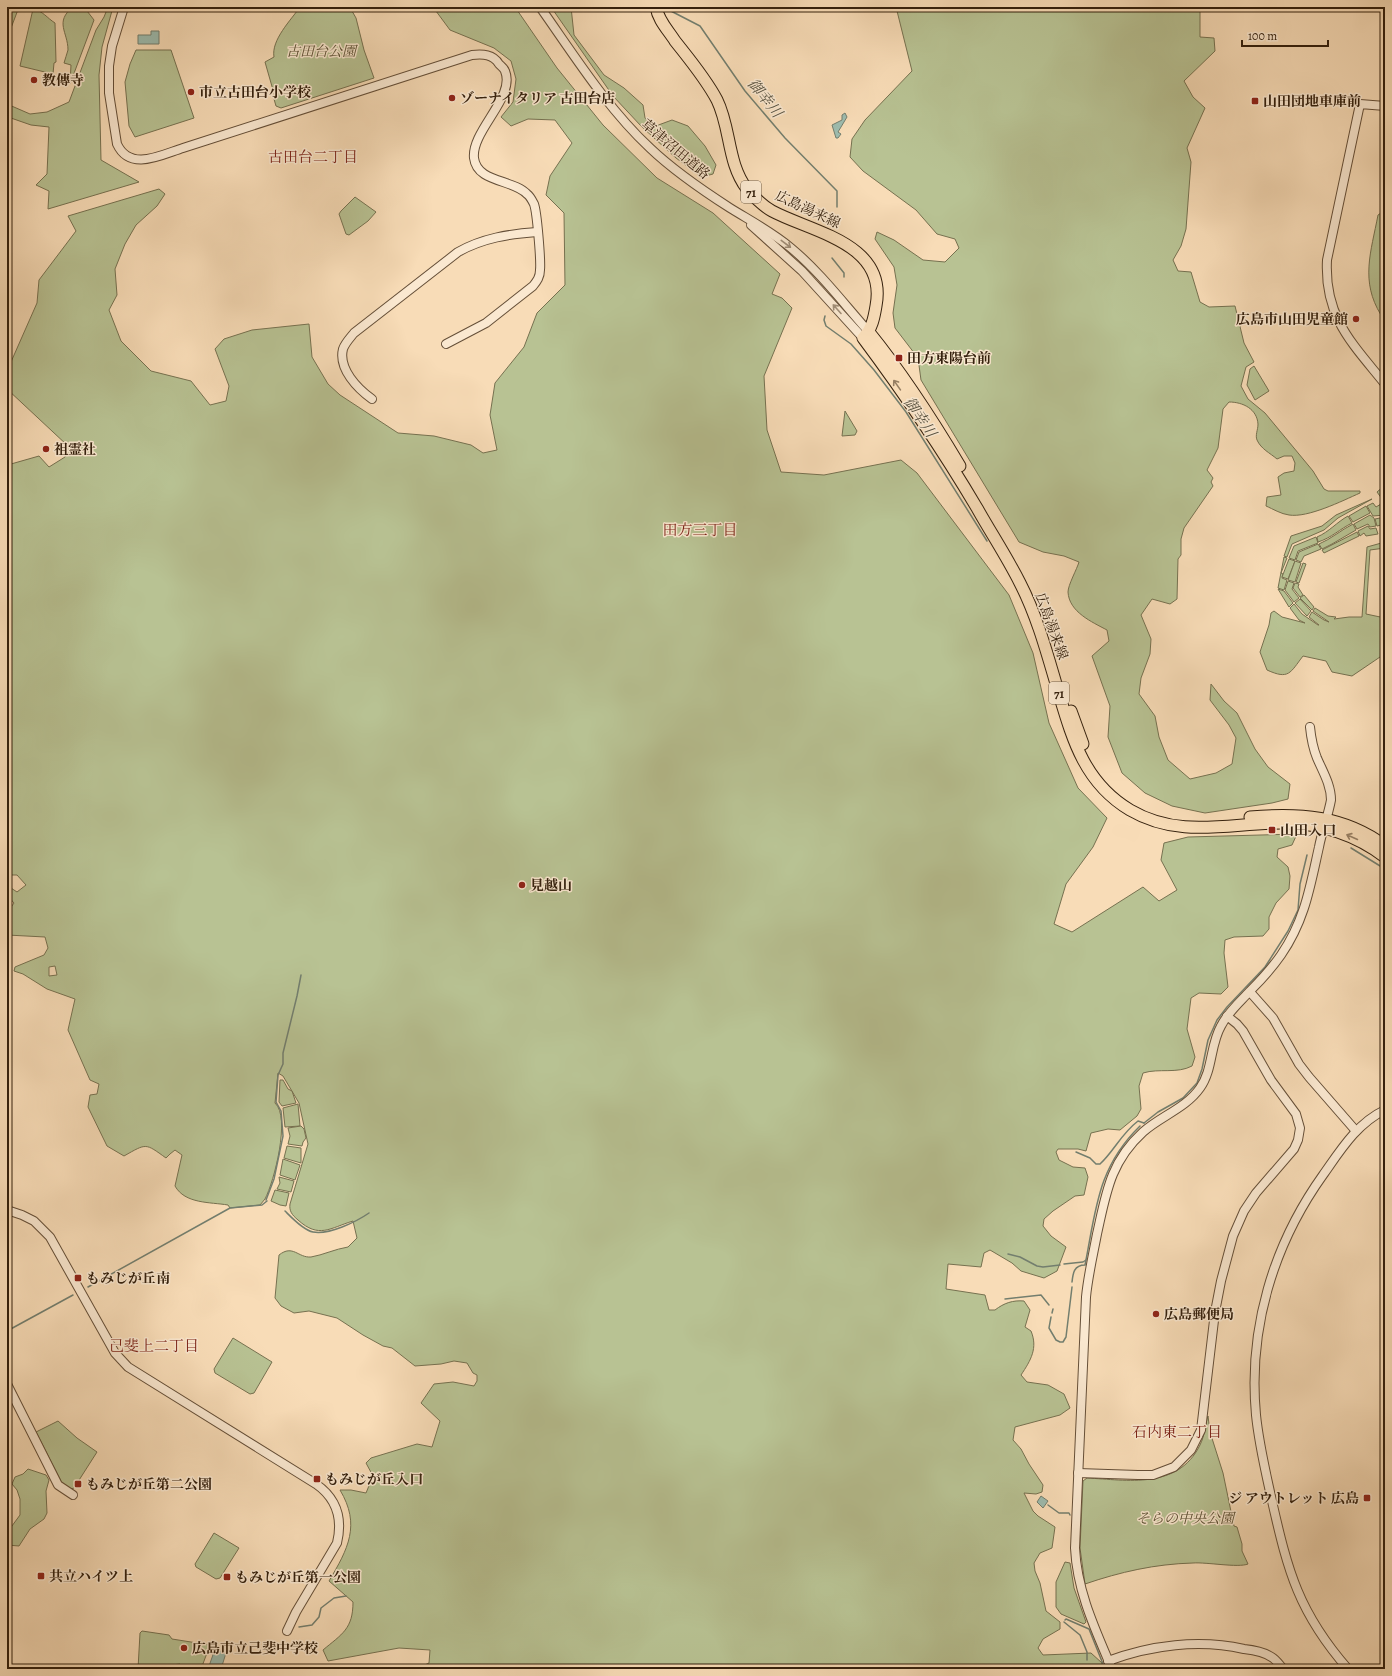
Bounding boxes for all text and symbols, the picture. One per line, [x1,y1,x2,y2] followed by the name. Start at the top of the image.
[1242,22,1328,48] scale bar
[1248,28,1277,44] text: 100 m
[286,42,358,61] park label: 古田台公園
[42,71,84,90] place label: 教傳寺
[743,74,788,123] water label: 御幸川
[29,75,39,85] marker: 教傳寺
[199,83,311,102] place label: 市立古田台小学校
[186,87,196,97] marker: 市立古田台小学校
[460,89,615,108] place label: ゾーナイタリア 古田台店
[1263,92,1361,111] place label: 山田団地車庫前
[447,93,457,103] marker: ゾーナイタリア 古田台店
[1250,96,1260,106] marker: 山田団地車庫前
[637,115,714,184] street label: 草津沼田道路
[268,147,358,167] district label: 古田台二丁目
[741,181,761,203] road number: 71
[772,186,844,233] street label: 広島湯来線
[781,240,792,248] one-way arrow
[832,304,841,314] one-way arrow
[1236,310,1348,329] place label: 広島市山田児童館
[1351,314,1361,324] marker: 広島市山田児童館
[907,349,991,368] place label: 田方東陽台前
[894,353,904,363] marker: 田方東陽台前
[893,380,901,391] one-way arrow
[899,393,942,443] water label: 御幸川
[54,440,96,459] place label: 祖霊社
[41,444,51,454] marker: 祖霊社
[662,520,738,540] district label: 田方三丁目
[1031,590,1072,662] street label: 広島湯来線
[1049,682,1069,704] road number: 71
[1280,821,1336,840] place label: 山田入口
[1267,825,1277,835] marker: 山田入口
[1346,833,1358,840] one-way arrow
[530,876,572,895] place label: 見越山
[517,880,527,890] marker: 見越山
[86,1269,170,1288] place label: もみじが丘南
[73,1273,83,1283] marker: もみじが丘南
[1164,1305,1234,1324] place label: 広島郵便局
[1151,1309,1161,1319] marker: 広島郵便局
[109,1336,199,1356] district label: 己斐上二丁目
[1132,1422,1222,1442] district label: 石内東二丁目
[325,1470,423,1489] place label: もみじが丘入口
[312,1474,322,1484] marker: もみじが丘入口
[86,1475,212,1494] place label: もみじが丘第二公園
[73,1479,83,1489] marker: もみじが丘第二公園
[1228,1489,1359,1508] place label: ジ アウトレット 広島
[1362,1493,1372,1503] marker: ジ アウトレット 広島
[1136,1509,1236,1528] park label: そらの中央公園
[49,1567,133,1586] place label: 共立ハイツ上
[235,1568,361,1587] place label: もみじが丘第一公園
[36,1571,46,1581] marker: 共立ハイツ上
[222,1572,232,1582] marker: もみじが丘第一公園
[192,1639,318,1658] place label: 広島市立己斐中学校
[179,1643,189,1653] marker: 広島市立己斐中学校

